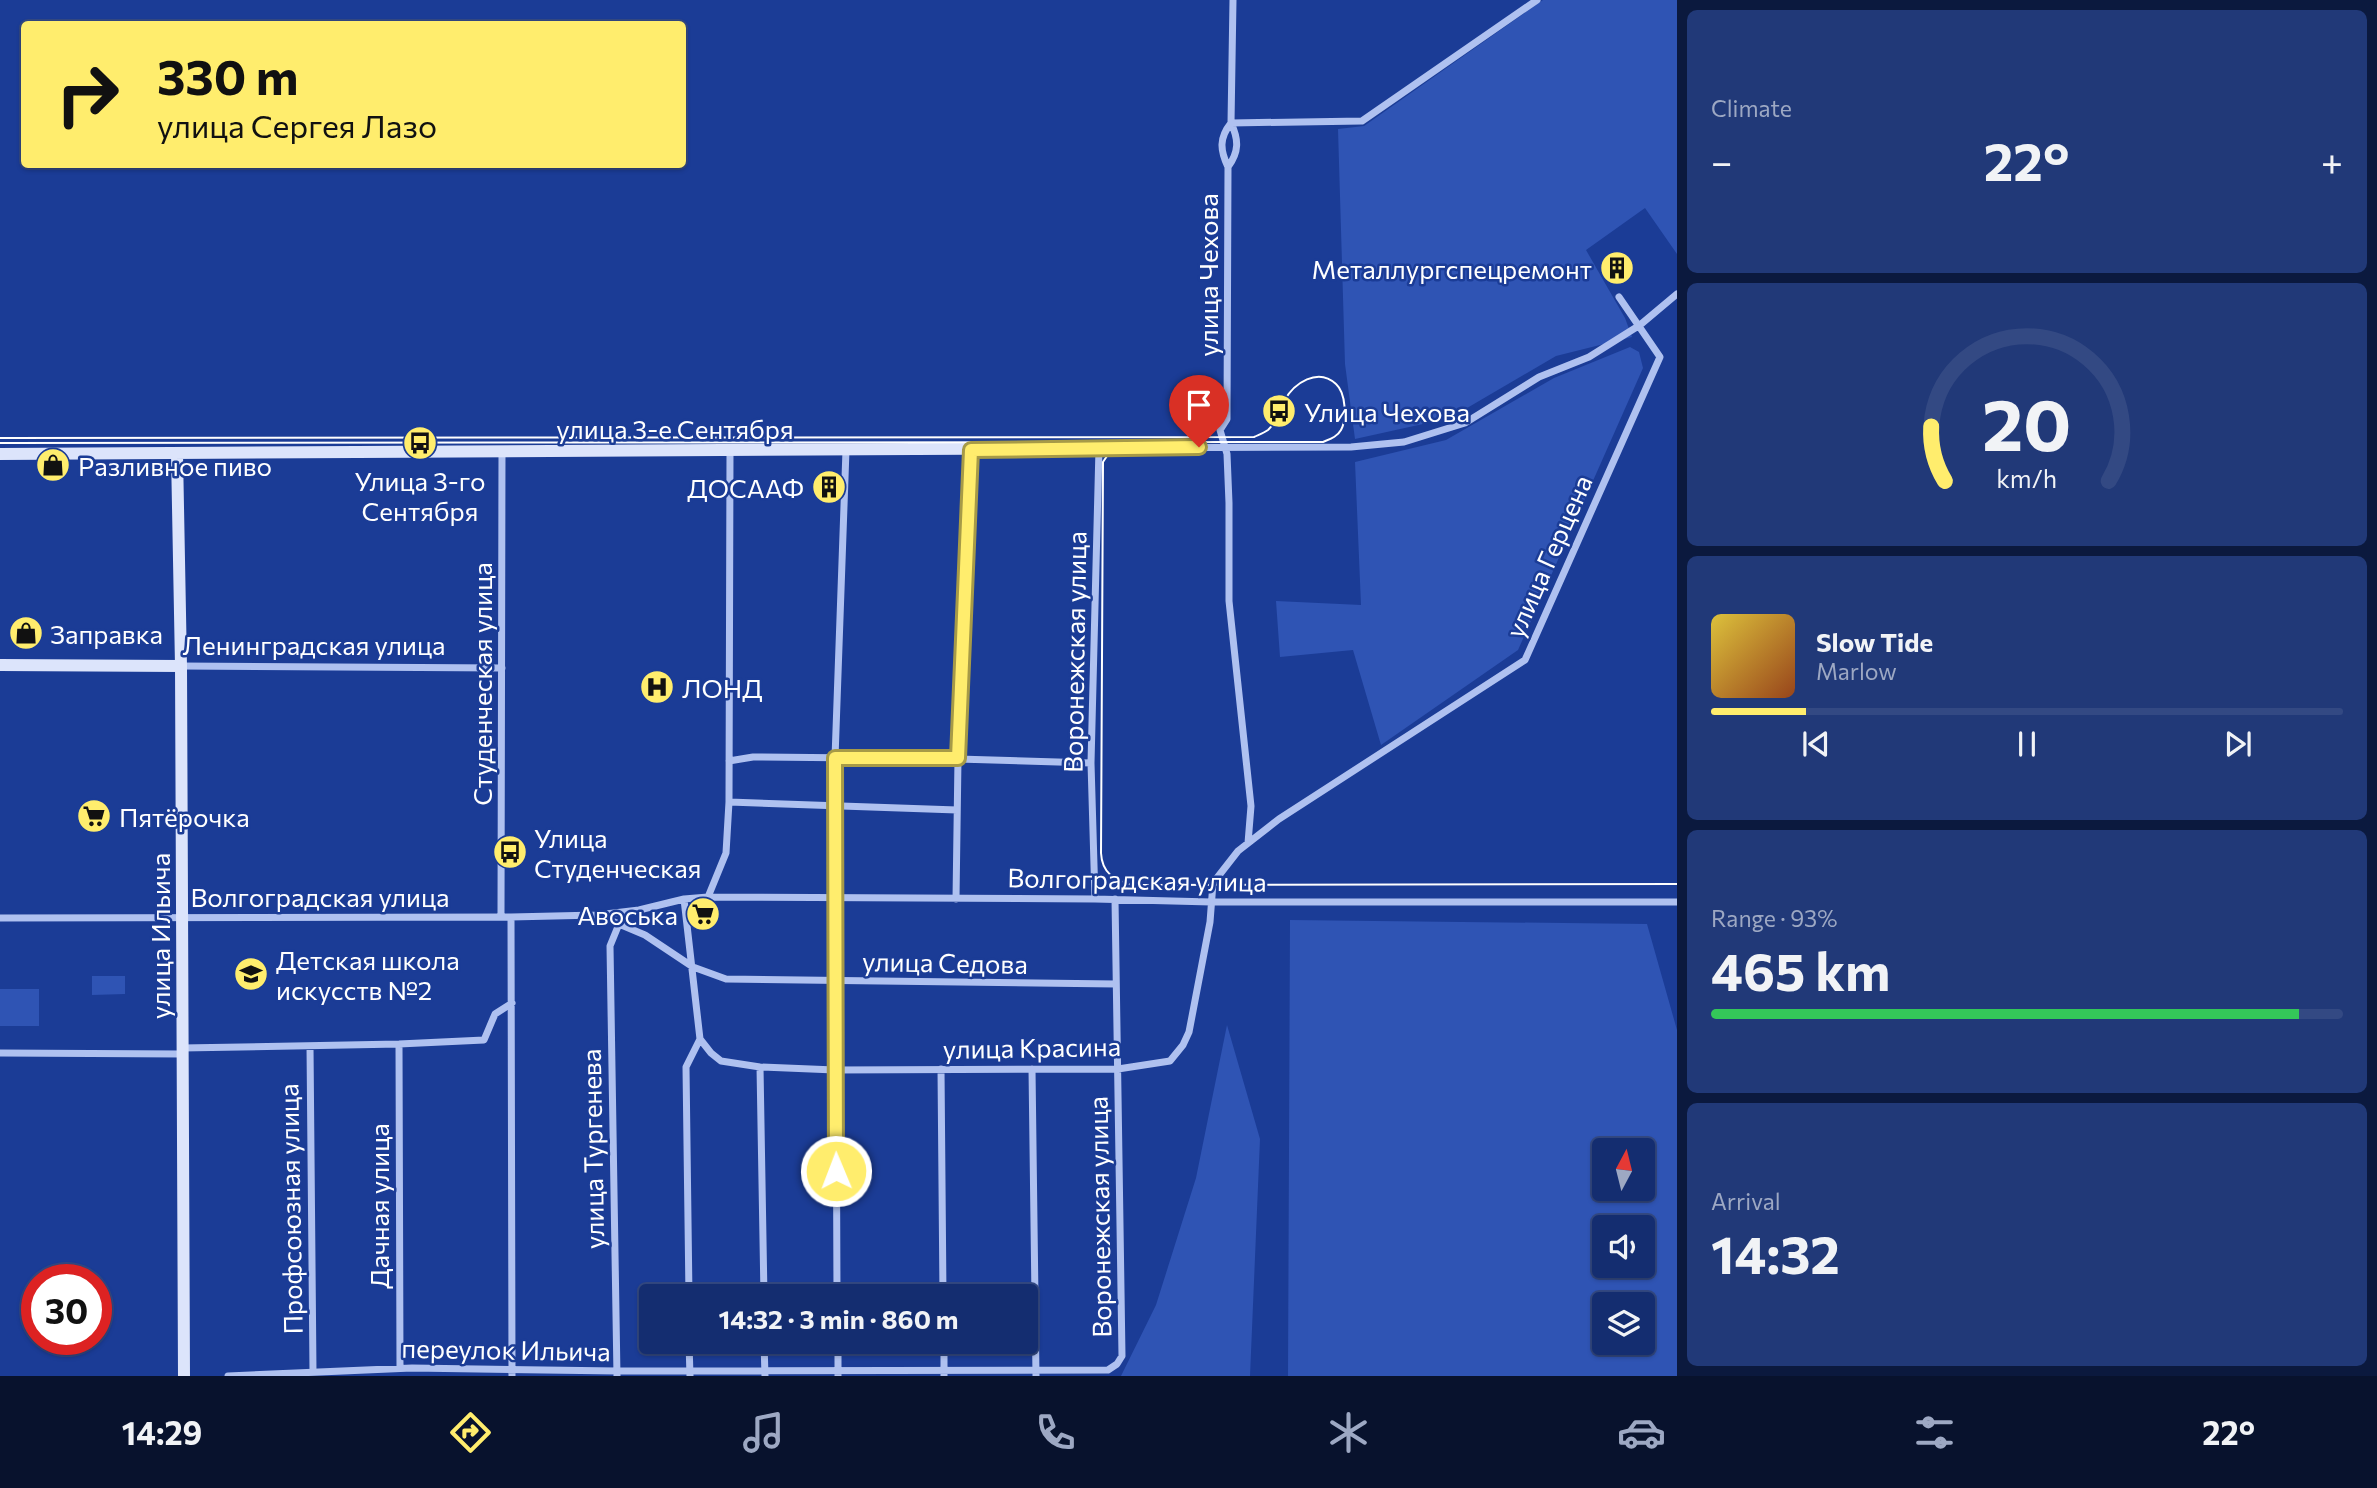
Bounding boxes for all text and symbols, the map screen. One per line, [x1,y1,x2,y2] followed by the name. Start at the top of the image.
[157,45,298,105] text: 330 m
[42,49,133,140] icon: right
[1711,94,1792,122] text: Climate
[157,105,437,145] text: улица Сергея Лазо
[1984,128,2069,192] text: 22°
[1711,137,1733,184] text: −
[2321,137,2343,184] text: +
[1192,193,1223,357] street label: улица Чехова
[1598,249,1636,287] building icon: Металлургспецремонт
[1311,253,1592,284] place label: Металлургспецремонт
[1169,375,1229,447] pin
[1982,377,2072,466] text: 20
[1180,386,1218,424] icon: arrive
[1260,392,1298,430] bus stop icon: Улица Чехова
[1304,396,1470,427] place label: Улица Чехова
[556,413,794,444] street label: улица 3-е Сентября
[401,424,439,462] bus stop icon: Улица 3-го Сентября
[34,446,72,484] shop icon: Разливное пиво
[78,450,272,481] place label: Разливное пиво
[1997,463,2057,493] text: km/h
[354,465,486,526] place label: Улица 3-го Сентября
[810,468,848,506] building icon: ДОСААФ
[1498,470,1598,642] street label: улица Герцена
[687,472,804,503] place label: ДОСААФ
[1056,531,1092,773] street label: Воронежская улица
[466,562,497,806] street label: Студенческая улица
[7,614,45,652] shop icon: Заправка
[50,618,163,649] place label: Заправка
[1816,626,1933,657] text: Slow Tide
[182,629,446,660] street label: Ленинградская улица
[1816,657,1897,685] text: Marlow
[638,668,676,706] hospital icon: ЛОНД
[682,672,763,703] place label: ЛОНД
[1797,725,1835,763] icon: previous
[2008,725,2046,763] icon: pause
[2219,725,2257,763] icon: next
[75,797,113,835] supermarket icon: Пятёрочка
[119,801,250,832] place label: Пятёрочка
[534,822,701,883] place label: Улица Студенческая
[491,833,529,871] bus stop icon: Улица Студенческая
[144,853,175,1019] street label: улица Ильича
[1007,861,1267,897] street label: Волгоградская улица
[190,881,450,912] street label: Волгоградская улица
[684,895,722,933] supermarket icon: Авоська
[577,899,678,930] place label: Авоська
[1711,904,1837,932] text: Range · 93%
[1711,938,1890,1002] text: 465 km
[276,944,460,1005] place label: Детская школа искусств №2
[862,945,1028,979] street label: улица Седова
[232,955,270,993] school or university icon: Детская школа искусств №2
[943,1030,1121,1064] street label: улица Красина
[575,1049,609,1249] street label: улица Тургенева
[272,1083,308,1335] street label: Профсоюзная улица
[1081,1096,1117,1338] street label: Воронежская улица
[363,1123,394,1289] street label: Дачная улица
[799,1134,873,1208] position arrow
[1592,1138,1656,1200] north arrow
[1592,1138,1655,1355] map controls
[1711,1187,1781,1215] text: Arrival
[1592,1215,1655,1278] button: sound
[1711,1221,1840,1285] text: 14:32
[21,1264,112,1355] speed limit sign: 30
[1592,1292,1655,1355] button: layers
[718,1303,959,1334] text: 14:32 · 3 min · 860 m
[401,1332,611,1366] street label: переулок Ильича
[446,1408,495,1457] icon: directions
[739,1408,788,1457] icon: music
[1031,1408,1080,1457] icon: phone
[1324,1408,1373,1457] icon: climate
[1617,1408,1666,1457] icon: car
[1910,1408,1959,1457] icon: filters
[122,1412,202,1452] text: 14:29
[2202,1412,2255,1452] text: 22°

